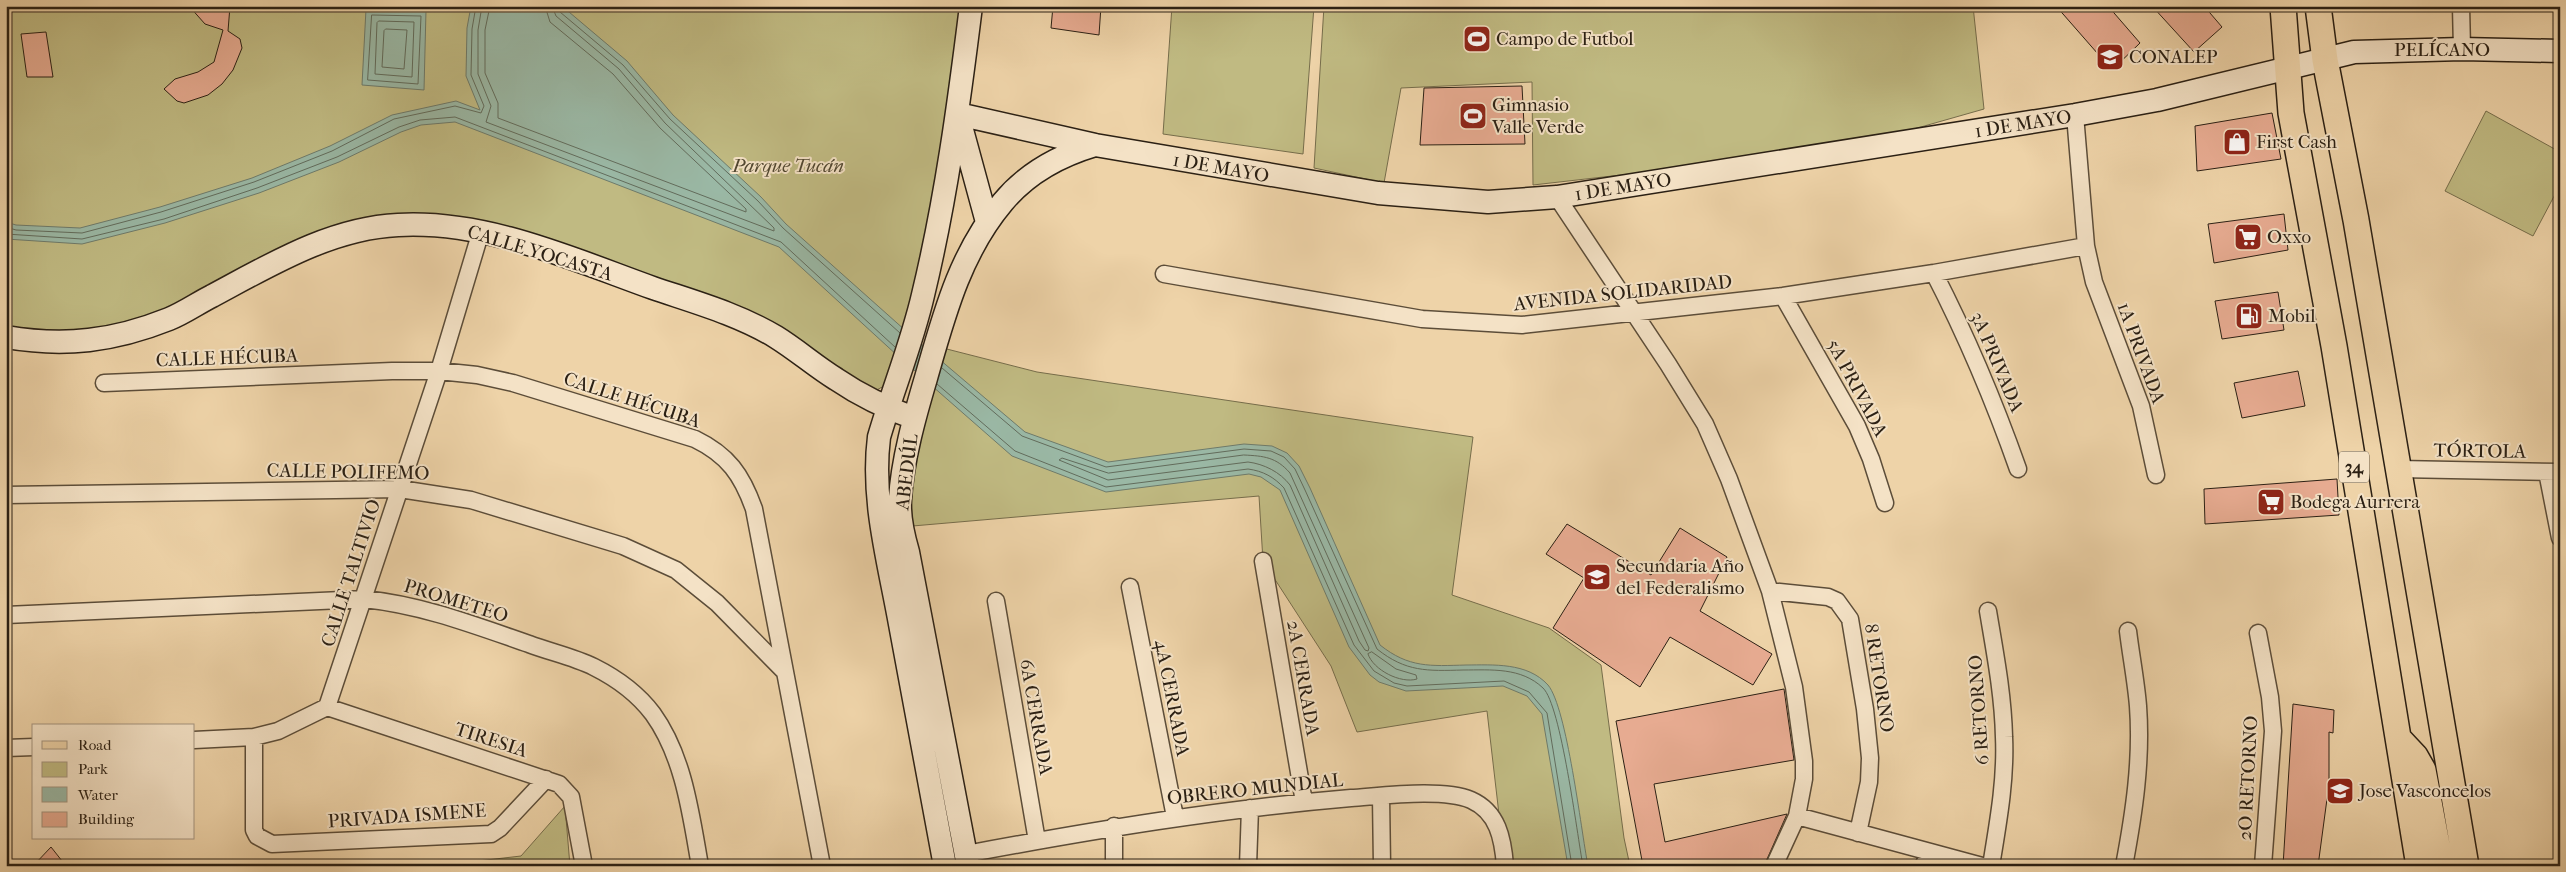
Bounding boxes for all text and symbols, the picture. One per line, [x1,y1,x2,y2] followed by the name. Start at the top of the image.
[1462,24,1492,54] sports icon: Campo de Futbol
[1496,28,1634,50] place label: Campo de Futbol
[2394,39,2490,61] street label: PELÍCANO
[2095,42,2125,72] school or university icon: CONALEP
[2129,46,2218,68] place label: CONALEP
[1491,94,1584,138] place label: Gimnasio Valle Verde
[1458,101,1488,131] sports icon: Gimnasio Valle Verde
[1973,106,2073,142] street label: 1 DE MAYO
[2222,127,2252,157] shop icon: First Cash
[2256,131,2337,153] place label: First Cash
[1171,149,1271,187] street label: 1 DE MAYO
[731,155,844,177] park label: Parque Tucán
[1573,169,1673,205] street label: 1 DE MAYO
[465,220,616,286] street label: CALLE YOCASTA
[2233,222,2263,252] supermarket icon: Oxxo
[2267,226,2312,248] place label: Oxxo
[1512,271,1733,316] street label: AVENIDA SOLIDARIDAD
[2113,300,2170,407] street label: 1A PRIVADA
[2234,301,2264,331] fuel station icon: Mobil
[2268,305,2315,327] place label: Mobil
[1966,309,2028,416] street label: 3A PRIVADA
[1822,336,1892,441] street label: 5A PRIVADA
[155,344,299,371] street label: CALLE HÉCUBA
[561,368,704,433] street label: CALLE HÉCUBA
[891,432,923,512] street label: ABEDÚL
[2434,438,2527,463] street label: TÓRTOLA
[2339,452,2369,482] road number: 34
[266,460,430,484] street label: CALLE POLIFEMO
[2256,487,2286,517] supermarket icon: Bodega Aurrera
[2290,491,2420,513] place label: Bodega Aurrera
[317,496,385,650] street label: CALLE TALTIVIO
[1616,555,1745,599] place label: Secundaria Año del Federalismo
[1582,562,1612,592] school or university icon: Secundaria Año del Federalismo
[401,575,511,627] street label: PROMETEO
[1282,619,1324,738] street label: 2A CERRADA
[1860,622,1898,734] street label: 8 RETORNO
[1150,638,1194,759] street label: 4A CERRADA
[1964,654,1994,766] street label: 6 RETORNO
[1015,657,1057,777] street label: 6A CERRADA
[2234,715,2262,841] street label: 2O RETORNO
[452,718,531,762] street label: TIRESIA
[32,724,195,840] legend
[78,736,112,754] text: Road
[78,760,108,778] text: Park
[1166,769,1345,809] street label: OBRERO MUNDIAL
[2325,776,2355,806] school or university icon: Jose Vasconcelos
[2357,780,2491,802] place label: Jose Vasconcelos
[77,786,118,804] text: Water
[327,799,487,833] street label: PRIVADA ISMENE
[78,810,135,828] text: Building

